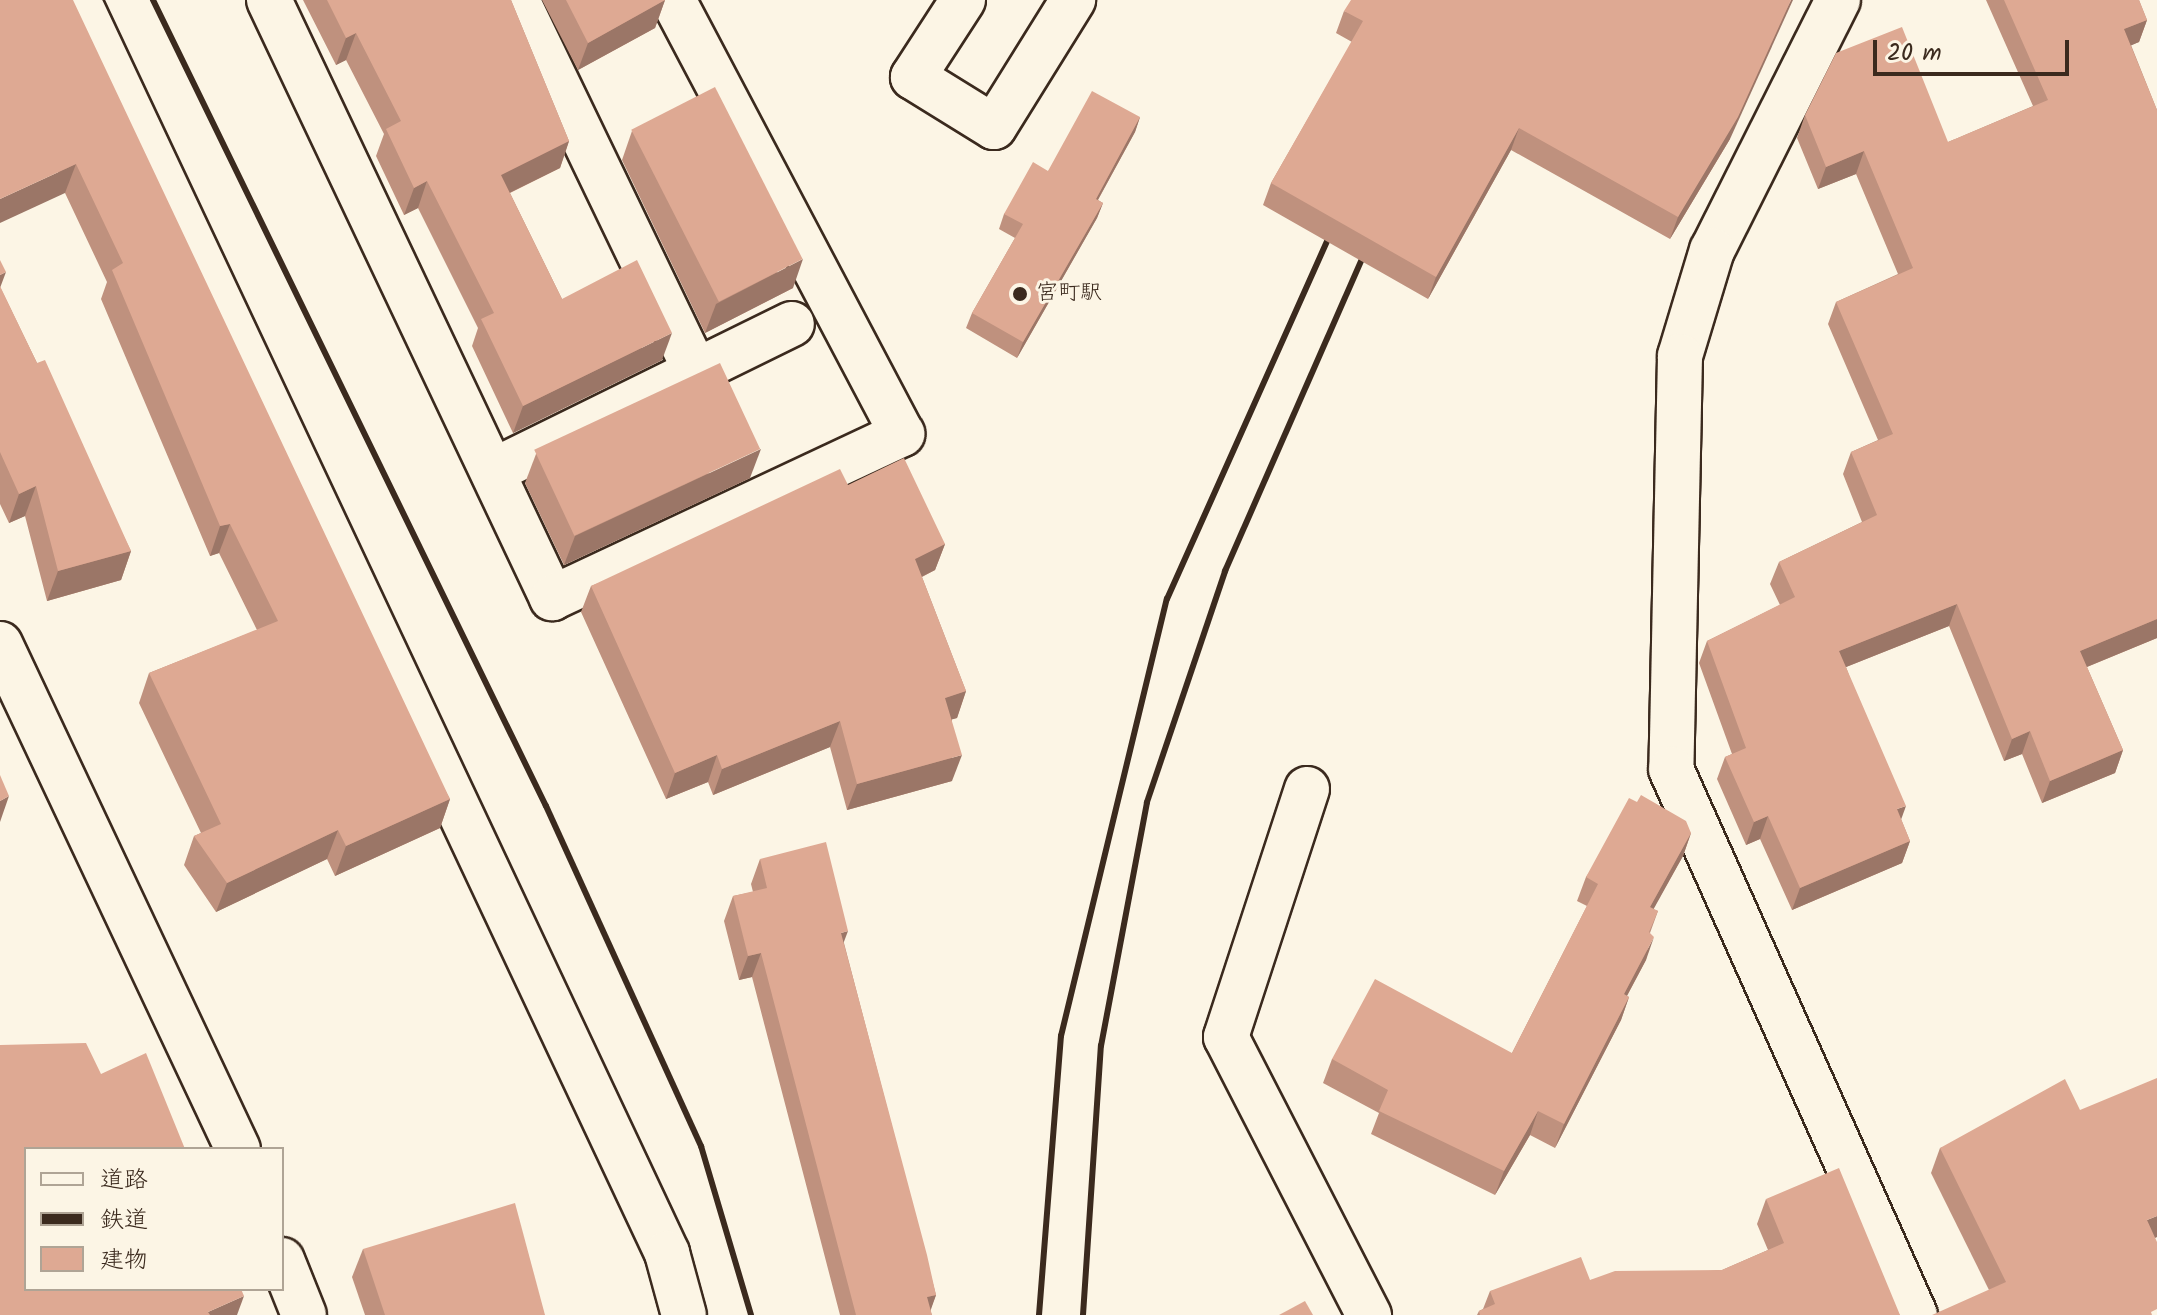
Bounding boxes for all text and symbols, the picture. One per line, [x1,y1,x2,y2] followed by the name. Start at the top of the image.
[1877,24,2073,74] scale bar
[1887,34,1942,73] text: 20 m
[1036,281,1102,307] place label: 宮町駅
[1011,285,1029,303] marker: 宮町駅
[24,1147,284,1291] legend
[100,1161,148,1200] text: 道路
[100,1201,148,1240] text: 鉄道
[100,1241,148,1280] text: 建物

